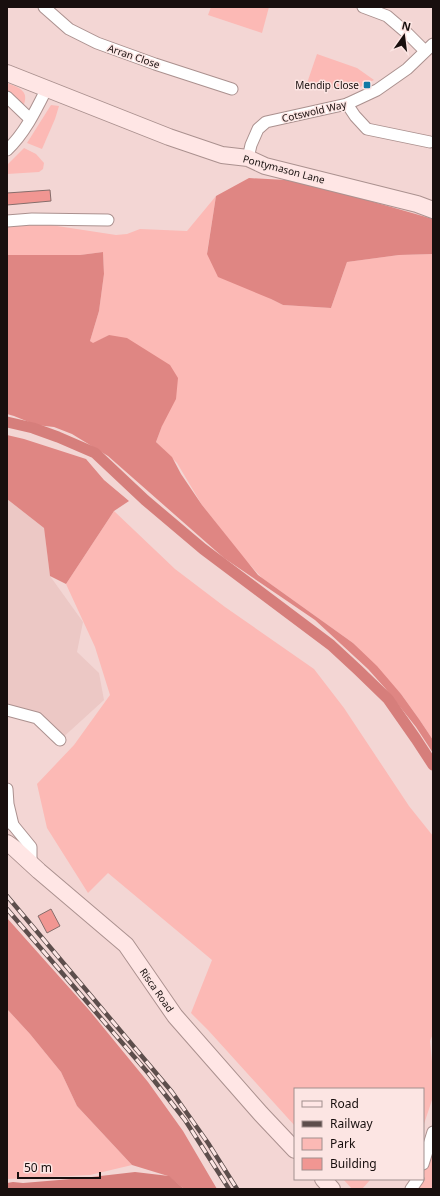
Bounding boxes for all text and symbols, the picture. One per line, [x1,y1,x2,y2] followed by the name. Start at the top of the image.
[384,16,424,56] north arrow
[400,17,413,34] text: N
[106,41,162,72] street label: Arran Close
[295,78,359,92] place label: Mendip Close
[362,80,372,90] marker: Mendip Close
[280,97,349,125] street label: Cotswold Way
[241,151,327,187] street label: Pontymason Lane
[137,965,177,1015] street label: Risca Road
[294,1088,424,1180] legend
[330,1095,359,1112] text: Road
[330,1115,374,1132] text: Railway
[330,1135,356,1152] text: Park
[18,1154,100,1180] scale bar
[330,1155,377,1172] text: Building
[24,1159,52,1176] text: 50 m

